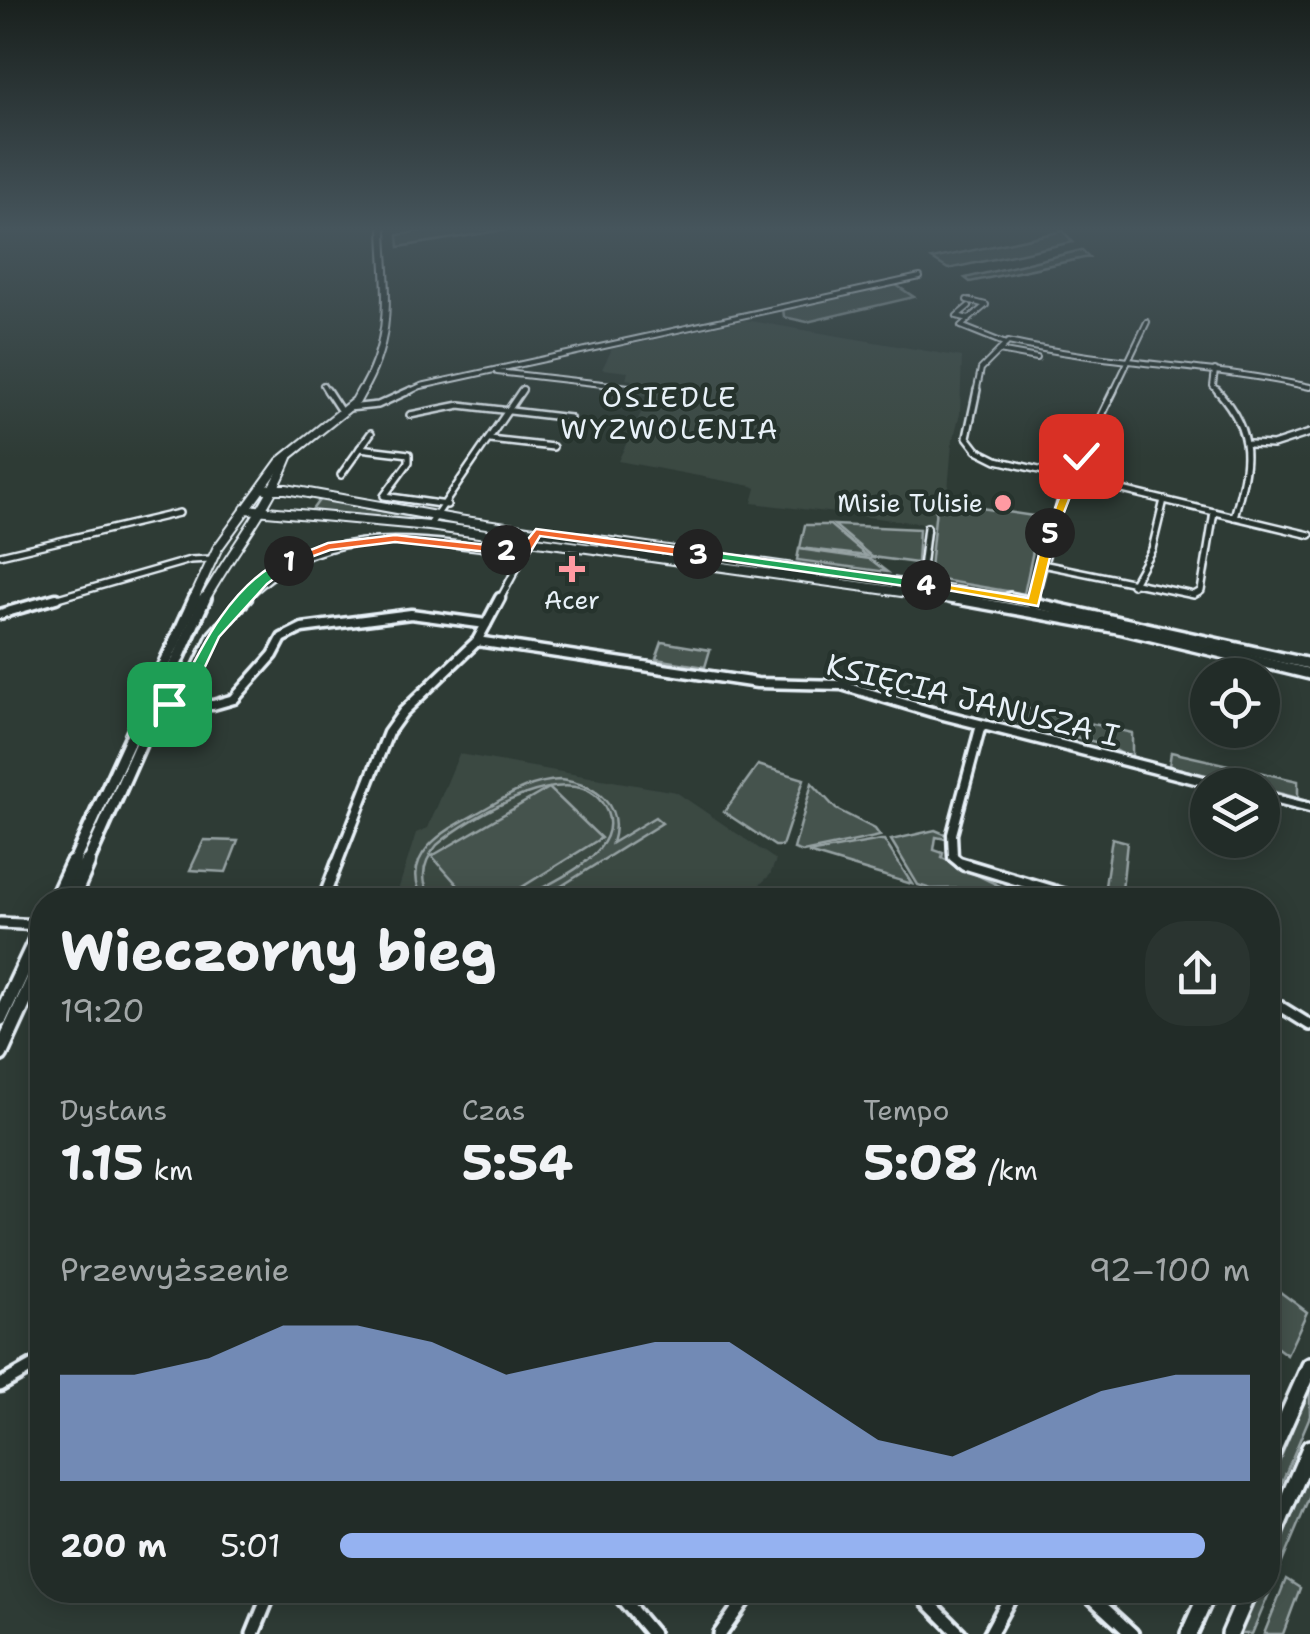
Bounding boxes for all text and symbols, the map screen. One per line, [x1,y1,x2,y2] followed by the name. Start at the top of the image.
[560,378,780,448] district label: OSIEDLE WYZWOLENIA
[1039,414,1124,499] pin
[1054,429,1109,484] icon: check
[837,486,983,520] place label: Misie Tulisie
[992,492,1014,514] marker: Misie Tulisie
[1025,508,1075,558] pin: 5
[1041,514,1059,552] text: 5
[481,525,531,575] pin: 2
[673,529,723,579] pin: 3
[496,531,516,569] text: 2
[688,535,708,573] text: 3
[264,536,314,586] pin: 1
[283,542,295,580] text: 1
[561,558,583,580] marker: Acer
[901,560,951,610] pin: 4
[916,566,936,604] text: 4
[544,583,600,617] place label: Acer
[822,644,1124,756] street label: KSIĘCIA JANUSZA I
[1190,658,1280,858] map controls
[1190,658,1280,748] button: locate
[127,662,212,747] pin
[142,677,197,732] icon: arrive
[1190,768,1280,858] button: layers
[60,914,496,988] text: Wieczorny bieg
[1145,921,1250,1026] button: share
[60,989,145,1032] text: 19:20
[60,1091,167,1129] text: Dystans
[462,1091,526,1129] text: Czas
[863,1091,950,1129] text: Tempo
[60,1129,144,1196] text: 1.15
[462,1129,573,1196] text: 5:54
[863,1129,978,1196] text: 5:08
[144,1151,193,1189] text: km
[978,1151,1038,1189] text: /km
[60,1248,290,1291] text: Przewyższenie
[1089,1248,1250,1291] text: 92–100 m
[60,1524,167,1567] text: 200 m
[220,1524,281,1567] text: 5:01

